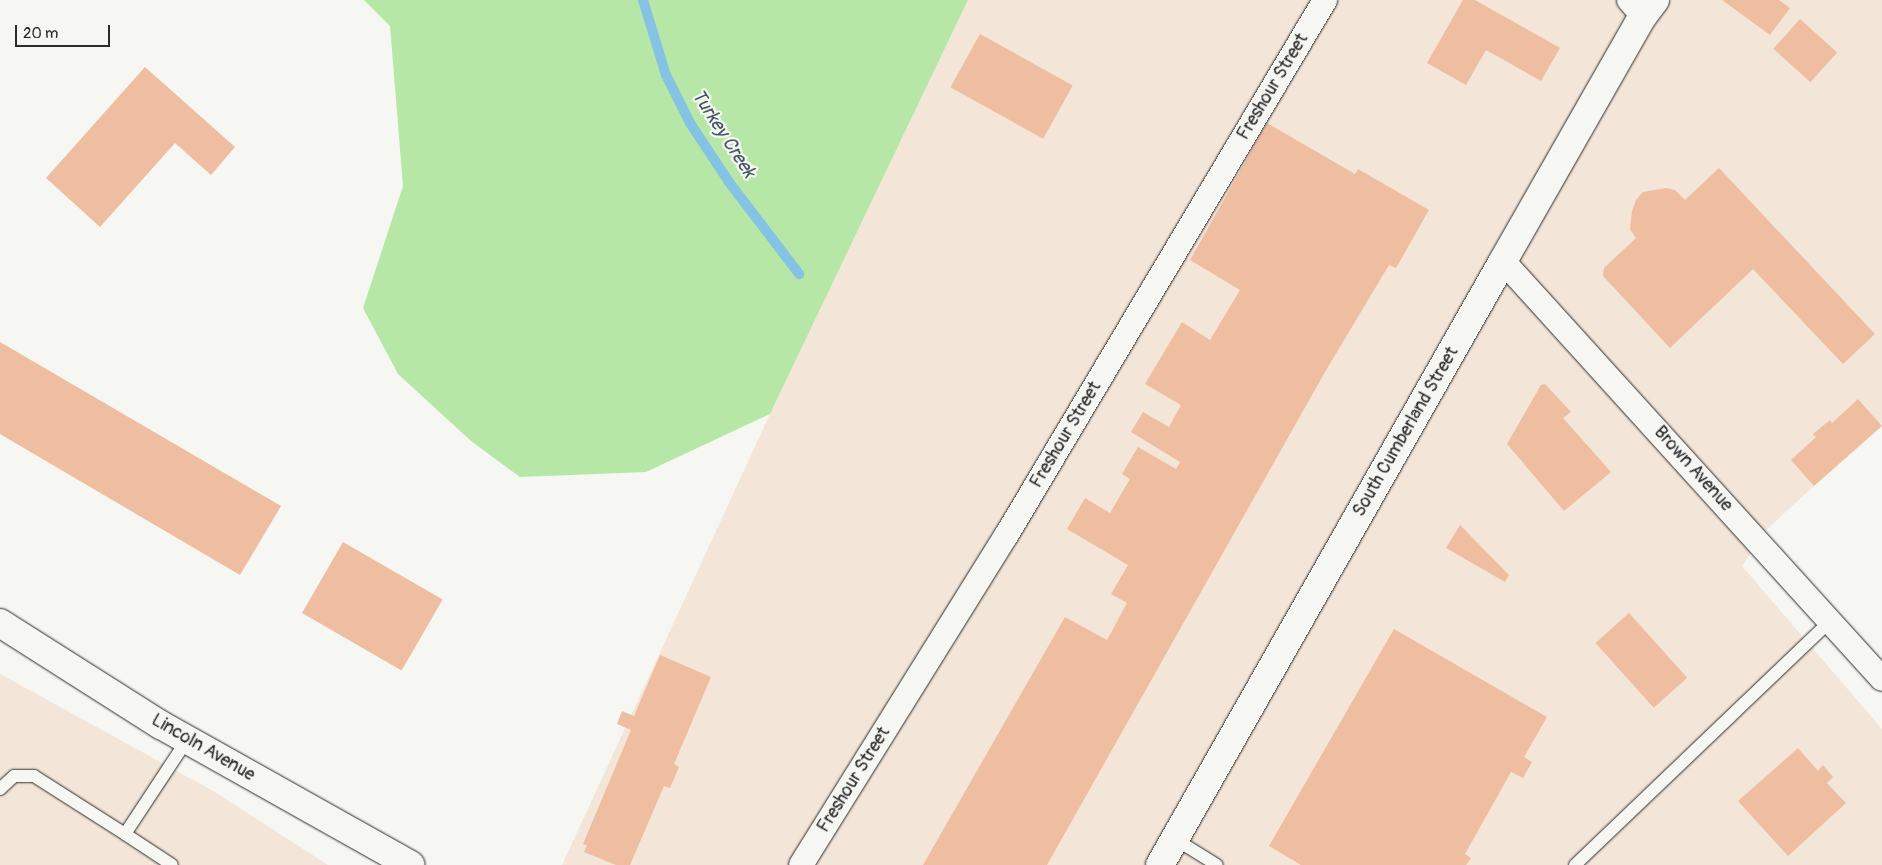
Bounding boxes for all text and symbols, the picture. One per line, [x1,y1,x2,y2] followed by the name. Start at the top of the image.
[18,15,112,47] scale bar
[23,24,58,43] text: 20 m
[1233,30,1313,144] street label: Freshour Street
[686,86,760,182] water label: Turkey Creek
[1349,343,1463,521] street label: South Cumberland Street
[1026,378,1106,492] street label: Freshour Street
[1649,422,1737,516] street label: Brown Avenue
[147,710,259,786] street label: Lincoln Avenue
[813,723,895,837] street label: Freshour Street

